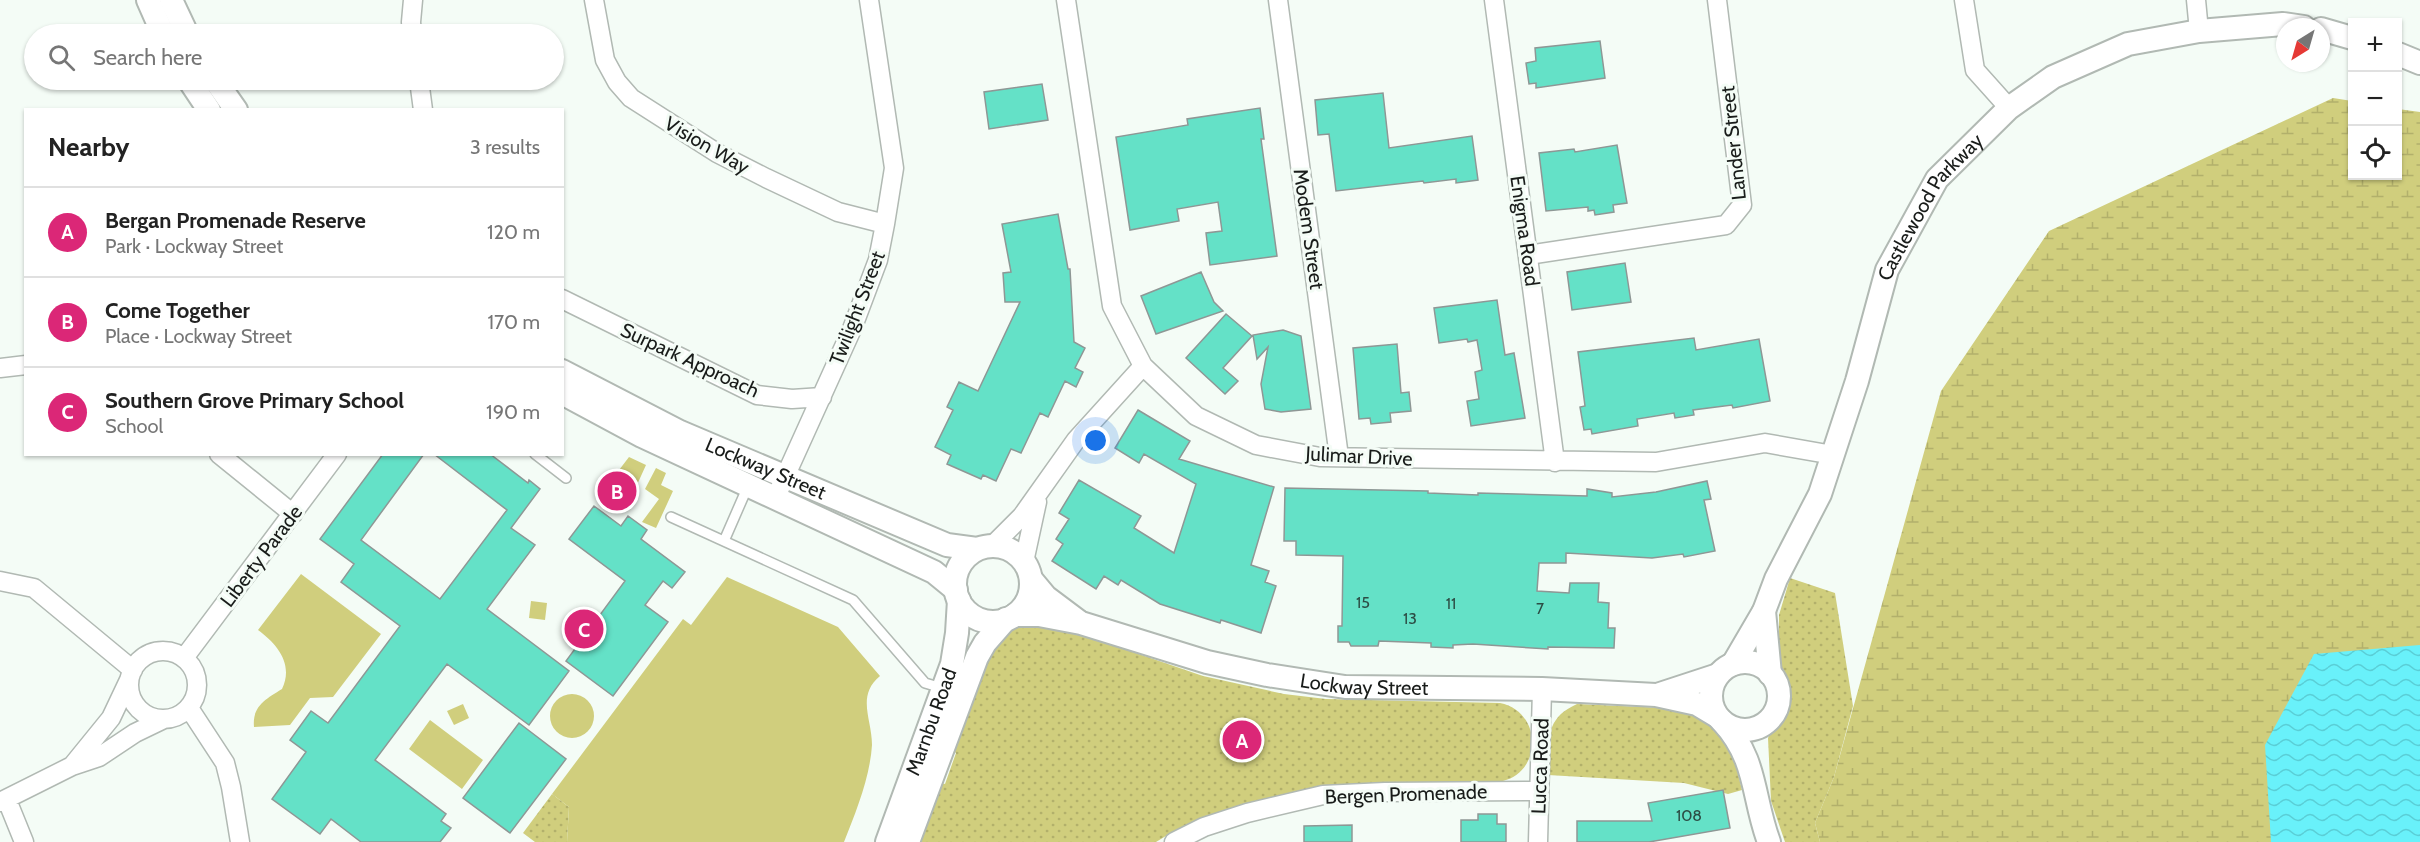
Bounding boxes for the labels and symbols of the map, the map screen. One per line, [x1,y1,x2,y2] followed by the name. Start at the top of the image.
[2276,18,2330,72] north arrow
[1715,85,1751,201] street label: Lander Street
[660,111,754,179] street label: Vision Way
[1873,128,1988,283] street label: Castlewood Parkway
[1289,167,1329,291] street label: Modem Street
[1505,174,1545,288] street label: Enigma Road
[824,247,890,368] street label: Twilight Street
[617,317,763,403] street label: Surpark Approach
[1081,426,1110,455] your location
[702,432,830,505] street label: Lockway Street
[1304,441,1413,471] street label: Julimar Drive
[598,468,636,514] pin: B
[215,500,307,612] street label: Liberty Parade
[1356,593,1370,612] house number: 15
[1446,594,1456,613] house number: 11
[1536,599,1544,618] house number: 7
[564,606,604,652] pin: C
[1403,609,1417,628] house number: 13
[900,665,962,779] street label: Marnbu Road
[1298,668,1429,700] street label: Lockway Street
[1222,718,1262,762] pin: A
[1526,718,1554,814] street label: Lucca Road
[1324,779,1488,809] street label: Bergen Promenade
[1676,806,1702,825] house number: 108

